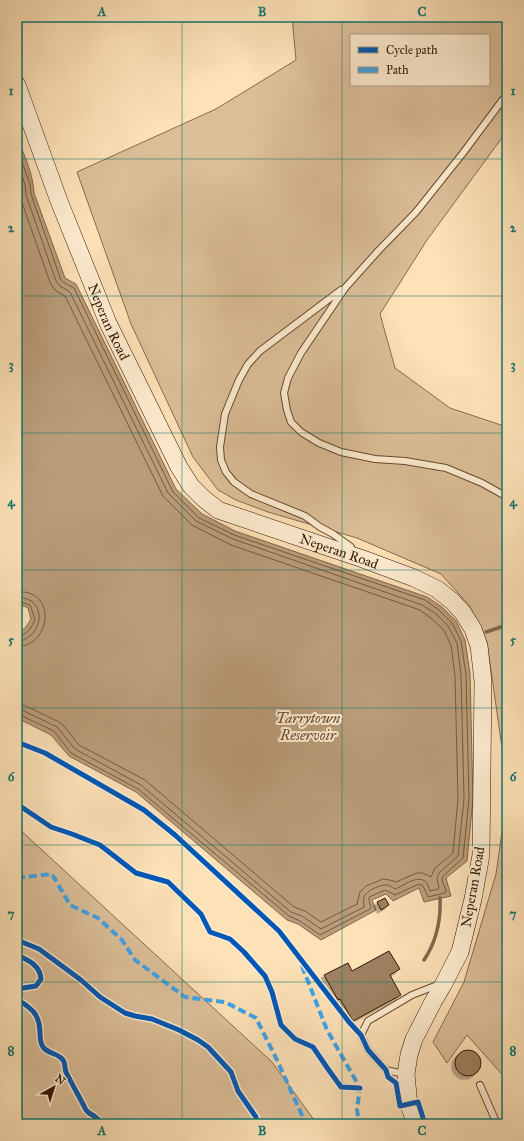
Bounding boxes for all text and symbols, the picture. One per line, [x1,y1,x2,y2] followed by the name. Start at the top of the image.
[97,4,107,20] text: A
[258,4,267,20] text: B
[418,4,427,20] text: C
[350,34,490,86] legend
[386,43,438,57] text: Cycle path
[386,63,409,77] text: Path
[8,83,14,99] text: 1
[510,83,516,99] text: 1
[8,220,15,236] text: 2
[510,220,517,236] text: 2
[85,281,133,363] street label: Neperan Road
[8,357,14,373] text: 3
[510,357,516,373] text: 3
[7,494,15,510] text: 4
[509,494,517,510] text: 4
[298,530,381,573] street label: Neperan Road
[8,632,15,648] text: 5
[510,632,517,648] text: 5
[276,709,340,744] water label: Tarrytown Reservoir
[8,769,16,785] text: 6
[510,769,518,785] text: 6
[458,845,488,929] street label: Neperan Road
[8,906,15,922] text: 7
[510,906,517,922] text: 7
[8,1043,15,1059] text: 8
[510,1043,517,1059] text: 8
[34,1067,74,1107] north arrow
[52,1072,68,1088] text: N
[97,1123,107,1139] text: A
[258,1123,267,1139] text: B
[418,1123,427,1139] text: C

